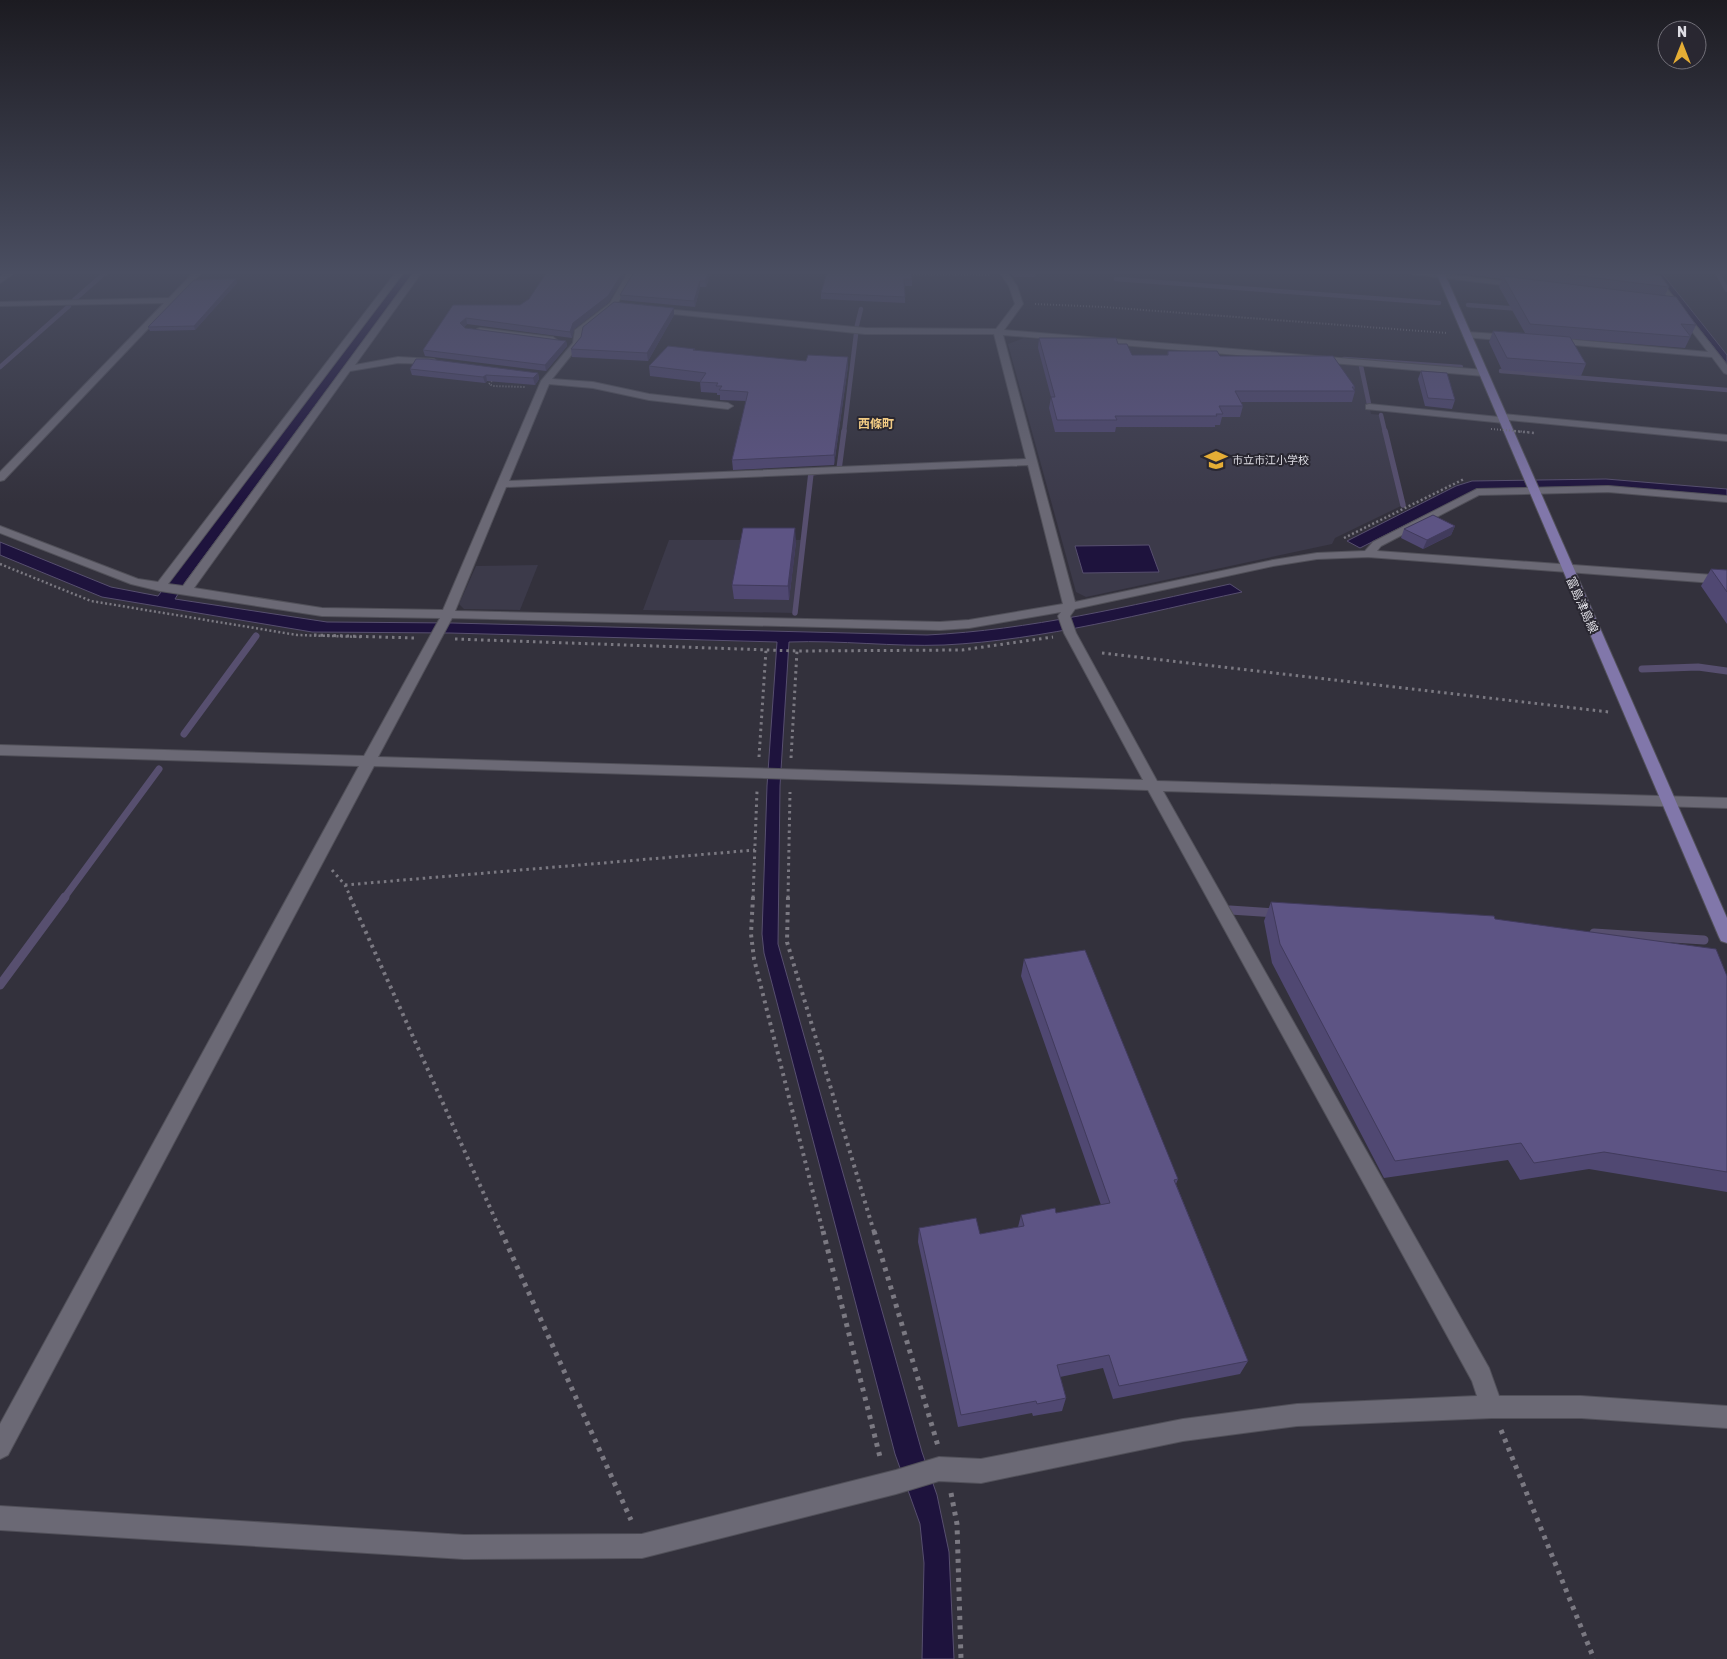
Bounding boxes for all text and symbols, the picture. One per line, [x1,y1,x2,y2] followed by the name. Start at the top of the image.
[1657,20,1707,70] north arrow
[1677,24,1687,41] text: N
[858,417,894,431] district label: 西條町
[1203,447,1229,473] school or university icon: 市立市江小学校
[1232,454,1309,467] place label: 市立市江小学校
[1563,575,1601,635] street label: 富島津島線

